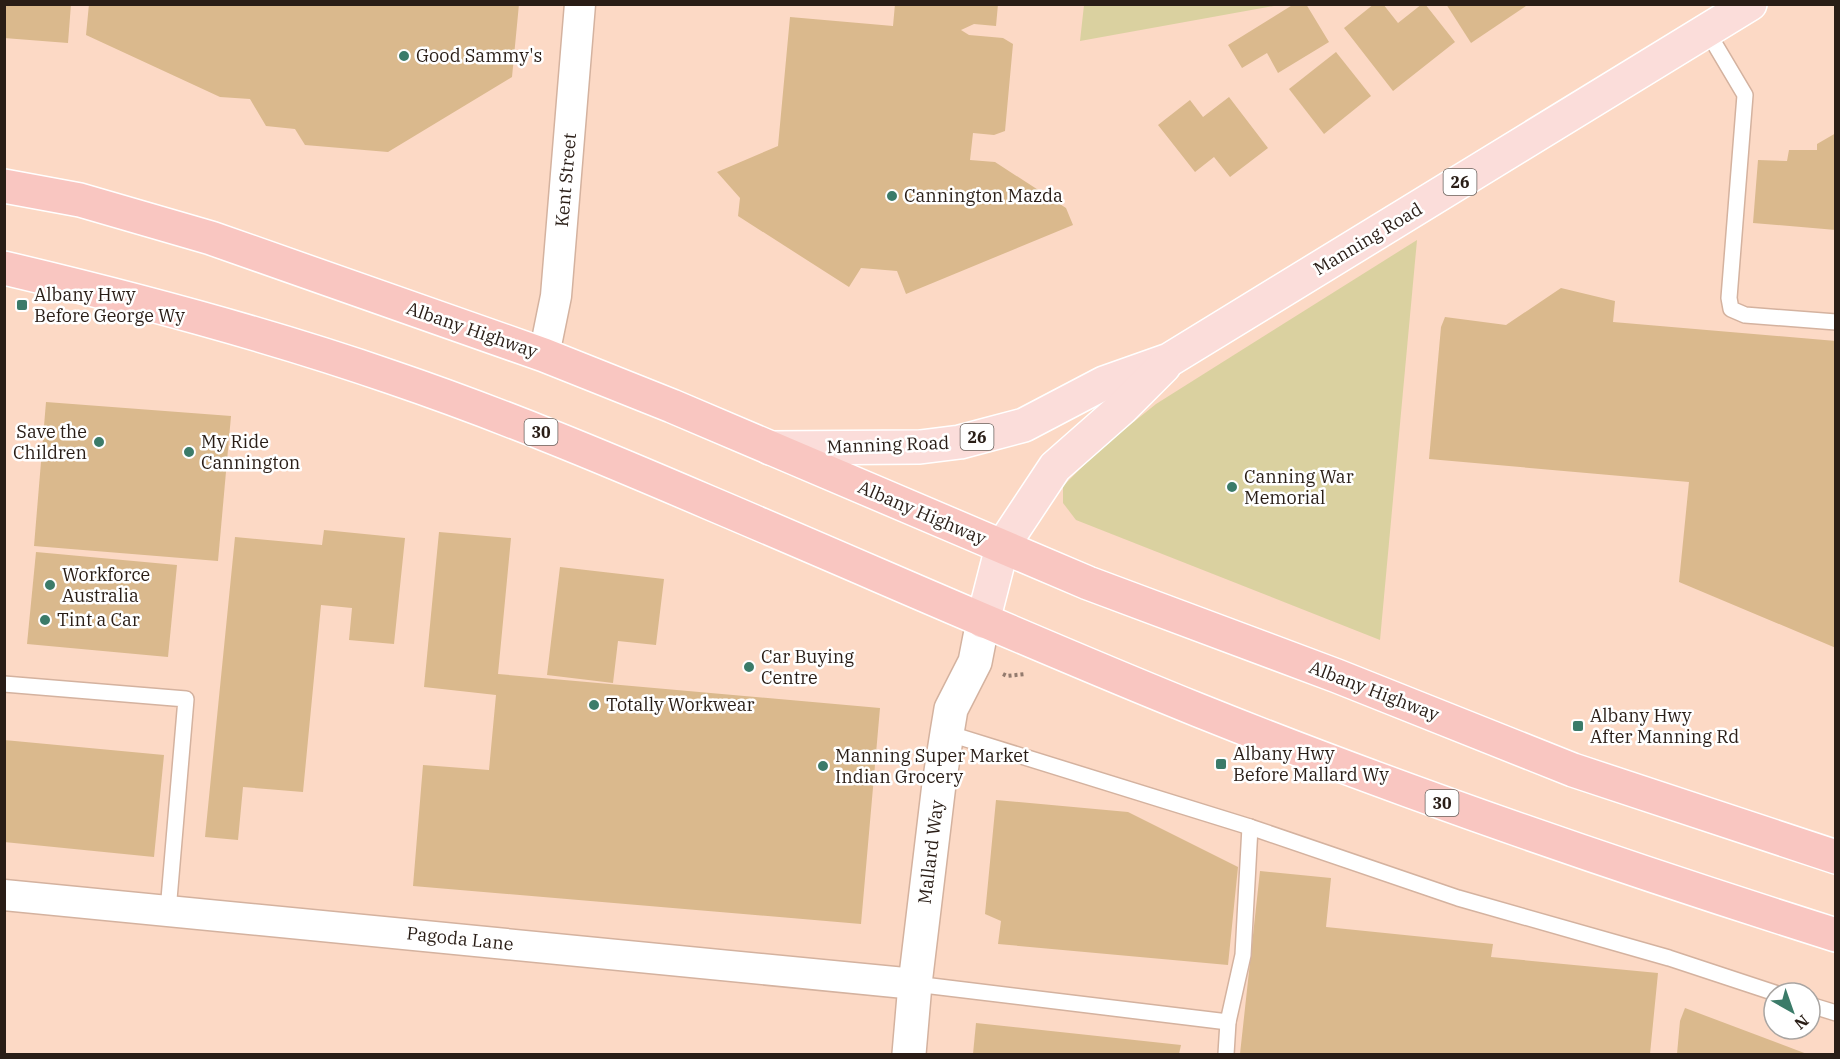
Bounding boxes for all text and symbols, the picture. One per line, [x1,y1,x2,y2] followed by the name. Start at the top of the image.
[416,44,542,67] place label: Good Sammy's
[397,49,411,63] marker: Good Sammy's
[550,132,581,228] street label: Kent Street
[1444,169,1476,195] road number: 26
[904,184,1063,207] place label: Cannington Mazda
[885,189,899,203] marker: Cannington Mazda
[1309,197,1426,280] street label: Manning Road
[34,283,185,327] place label: Albany Hwy Before George Wy
[404,296,541,363] street label: Albany Highway
[15,298,29,312] marker: Albany Hwy Before George Wy
[524,419,558,445] road number: 30
[13,420,87,464] place label: Save the Children
[960,424,994,450] road number: 26
[201,430,300,474] place label: My Ride Cannington
[826,431,950,458] street label: Manning Road
[92,435,106,449] marker: Save the Children
[182,445,196,459] marker: My Ride Cannington
[1244,465,1354,509] place label: Canning War Memorial
[855,475,990,550] street label: Albany Highway
[1225,480,1239,494] marker: Canning War Memorial
[62,563,150,607] place label: Workforce Australia
[43,578,57,592] marker: Workforce Australia
[57,608,140,631] place label: Tint a Car
[38,613,52,627] marker: Tint a Car
[761,645,854,689] place label: Car Buying Centre
[1306,655,1443,726] street label: Albany Highway
[742,660,756,674] marker: Car Buying Centre
[606,693,755,716] place label: Totally Workwear
[587,698,601,712] marker: Totally Workwear
[1590,704,1739,748] place label: Albany Hwy After Manning Rd
[1571,719,1585,733] marker: Albany Hwy After Manning Rd
[1233,742,1389,786] place label: Albany Hwy Before Mallard Wy
[835,744,1029,788] place label: Manning Super Market Indian Grocery
[1214,757,1228,771] marker: Albany Hwy Before Mallard Wy
[816,759,830,773] marker: Manning Super Market Indian Grocery
[1426,790,1458,816] road number: 30
[913,798,948,905] street label: Mallard Way
[405,921,515,956] street label: Pagoda Lane
[1762,981,1822,1041] north arrow
[1790,1011,1813,1034] text: N

